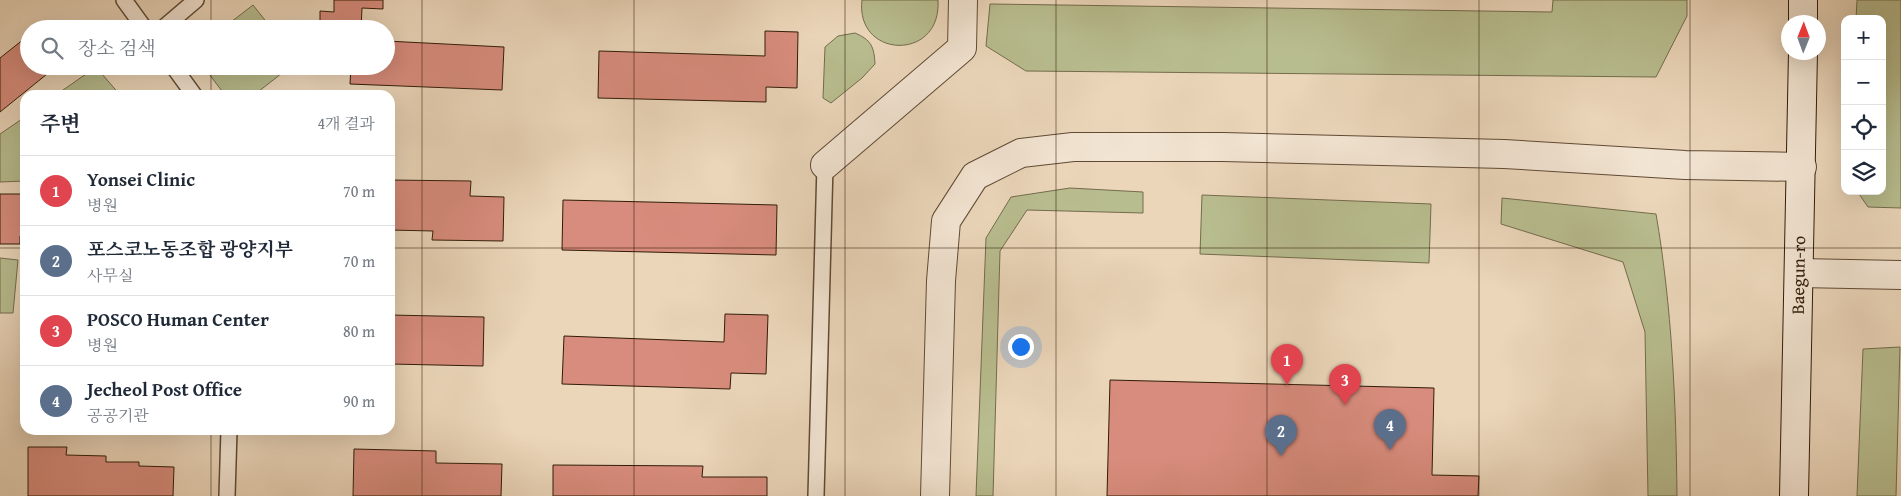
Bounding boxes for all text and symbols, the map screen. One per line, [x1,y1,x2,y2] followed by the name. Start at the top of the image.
[1781,15,1826,60] north arrow
[1841,15,1886,195] map controls
[1841,15,1886,60] button: +
[20,20,395,75] search box
[38,34,66,62] icon: search
[78,34,156,62] text: 장소 검색
[1841,60,1886,105] button: −
[1841,105,1886,150] button: locate
[40,108,81,139] text: 주변
[317,111,375,135] text: 4개 결과
[1841,150,1886,195] button: layers
[87,165,195,193] text: Yonsei Clinic
[52,179,60,203] text: 1
[343,179,375,203] text: 70 m
[87,193,118,217] text: 병원
[87,235,293,263] text: 포스코노동조합 광양지부
[1784,235,1812,315] street label: Baegun-ro
[52,249,60,273] text: 2
[343,249,375,273] text: 70 m
[87,263,133,287] text: 사무실
[87,305,269,333] text: POSCO Human Center
[52,319,60,343] text: 3
[343,319,375,343] text: 80 m
[87,333,118,357] text: 병원
[1008,334,1034,360] your location
[1271,344,1303,385] pin: 1
[1329,364,1361,405] pin: 3
[87,375,242,403] text: Jecheol Post Office
[52,389,60,413] text: 4
[343,389,375,413] text: 90 m
[87,403,149,427] text: 공공기관
[1374,409,1406,450] pin: 4
[1265,415,1297,456] pin: 2

